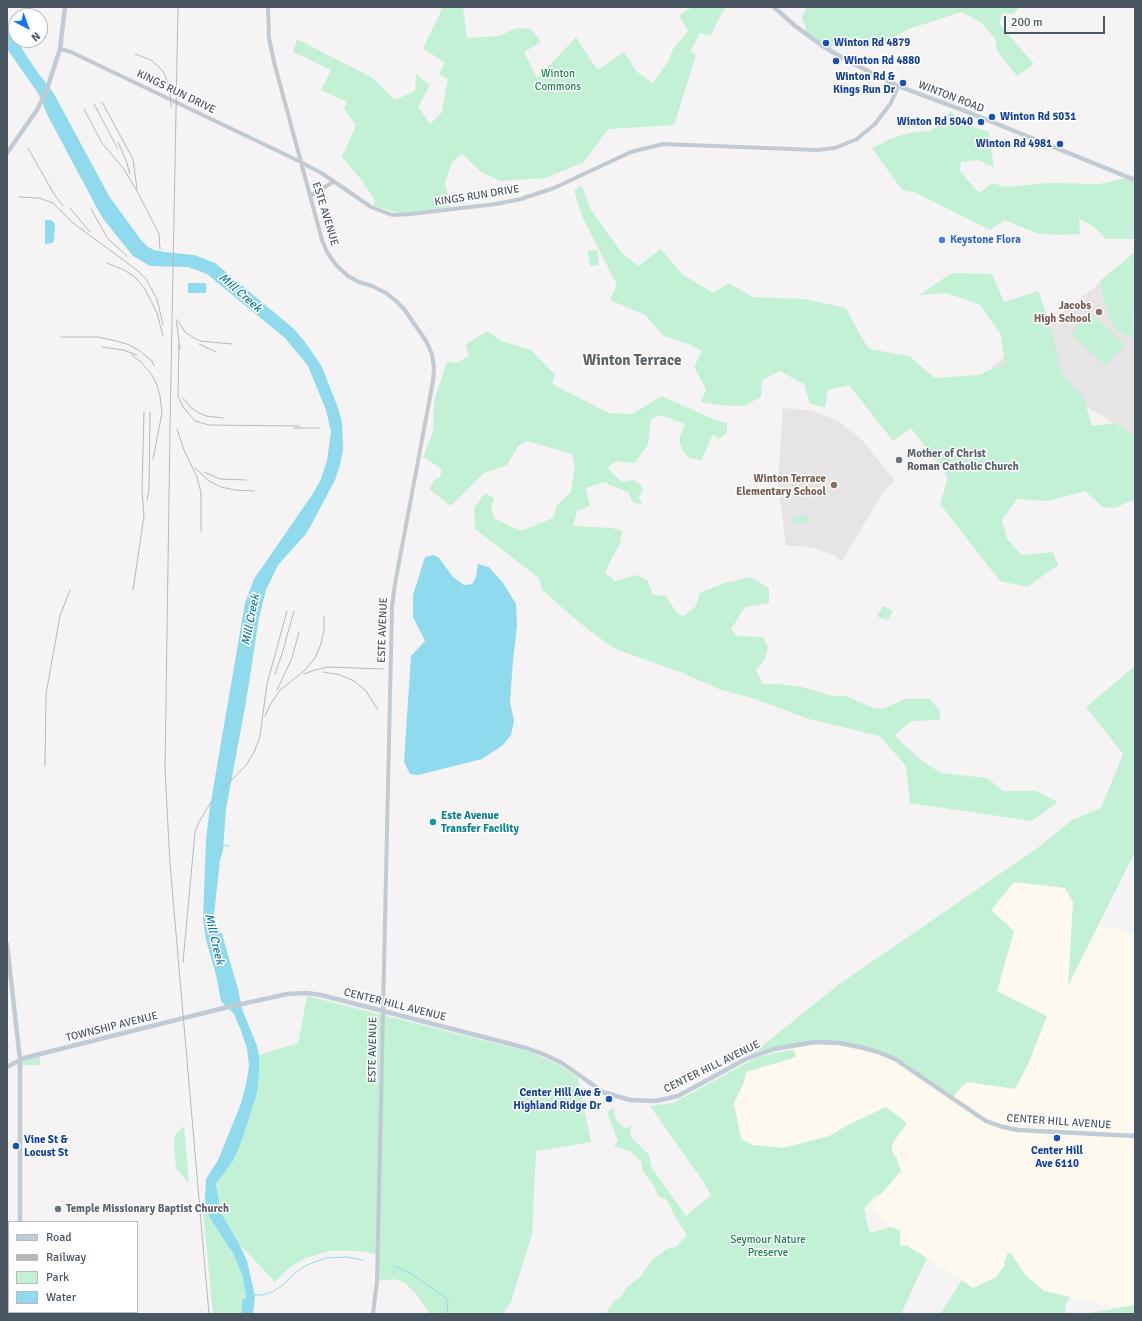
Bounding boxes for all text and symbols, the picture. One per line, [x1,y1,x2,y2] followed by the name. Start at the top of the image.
[8,8,48,48] north arrow
[1006,8,1107,34] scale bar
[1011,15,1043,30] text: 200 m
[28,29,43,44] text: N
[834,36,910,50] place label: Winton Rd 4879
[821,38,831,48] marker: Winton Rd 4879
[844,54,920,68] place label: Winton Rd 4880
[831,56,841,66] marker: Winton Rd 4880
[134,67,218,117] street label: KINGS RUN DRIVE
[535,67,581,93] park label: Winton Commons
[833,70,895,96] place label: Winton Rd & Kings Run Dr
[898,78,908,88] marker: Winton Rd & Kings Run Dr
[916,78,986,116] street label: WINTON ROAD
[1000,110,1076,124] place label: Winton Rd 5031
[987,112,997,122] marker: Winton Rd 5031
[897,115,973,129] place label: Winton Rd 5040
[976,117,986,127] marker: Winton Rd 5040
[976,137,1052,151] place label: Winton Rd 4981
[1055,139,1065,149] marker: Winton Rd 4981
[309,181,341,247] street label: ESTE AVENUE
[433,183,521,209] street label: KINGS RUN DRIVE
[950,233,1021,247] place label: Keystone Flora
[937,235,947,245] marker: Keystone Flora
[216,271,264,315] water label: Mill Creek
[1034,299,1091,325] place label: Jacobs High School
[1094,307,1104,317] marker: Jacobs High School
[583,352,681,370] district label: Winton Terrace
[907,447,1019,473] place label: Mother of Christ Roman Catholic Church
[894,455,904,465] marker: Mother of Christ Roman Catholic Church
[736,472,826,498] place label: Winton Terrace Elementary School
[829,480,839,490] marker: Winton Terrace Elementary School
[239,593,263,647] water label: Mill Creek
[375,597,391,663] street label: ESTE AVENUE
[441,809,519,835] place label: Este Avenue Transfer Facility
[428,817,438,827] marker: Este Avenue Transfer Facility
[201,912,227,966] water label: Mill Creek
[342,986,448,1024] street label: CENTER HILL AVENUE
[65,1009,159,1045] street label: TOWNSHIP AVENUE
[366,1017,380,1083] street label: ESTE AVENUE
[662,1038,762,1096] street label: CENTER HILL AVENUE
[513,1086,601,1112] place label: Center Hill Ave & Highland Ridge Dr
[604,1094,614,1104] marker: Center Hill Ave & Highland Ridge Dr
[1006,1112,1112,1132] street label: CENTER HILL AVENUE
[24,1133,68,1159] place label: Vine St & Locust St
[1052,1133,1062,1143] marker: Center Hill Ave 6110
[11,1141,21,1151] marker: Vine St & Locust St
[1031,1144,1083,1170] place label: Center Hill Ave 6110
[66,1202,229,1216] place label: Temple Missionary Baptist Church
[53,1204,63,1214] marker: Temple Missionary Baptist Church
[8,1221,138,1313] legend
[46,1230,72,1245] text: Road
[730,1233,806,1259] park label: Seymour Nature Preserve
[46,1250,86,1265] text: Railway
[46,1270,69,1285] text: Park
[46,1290,76,1305] text: Water

